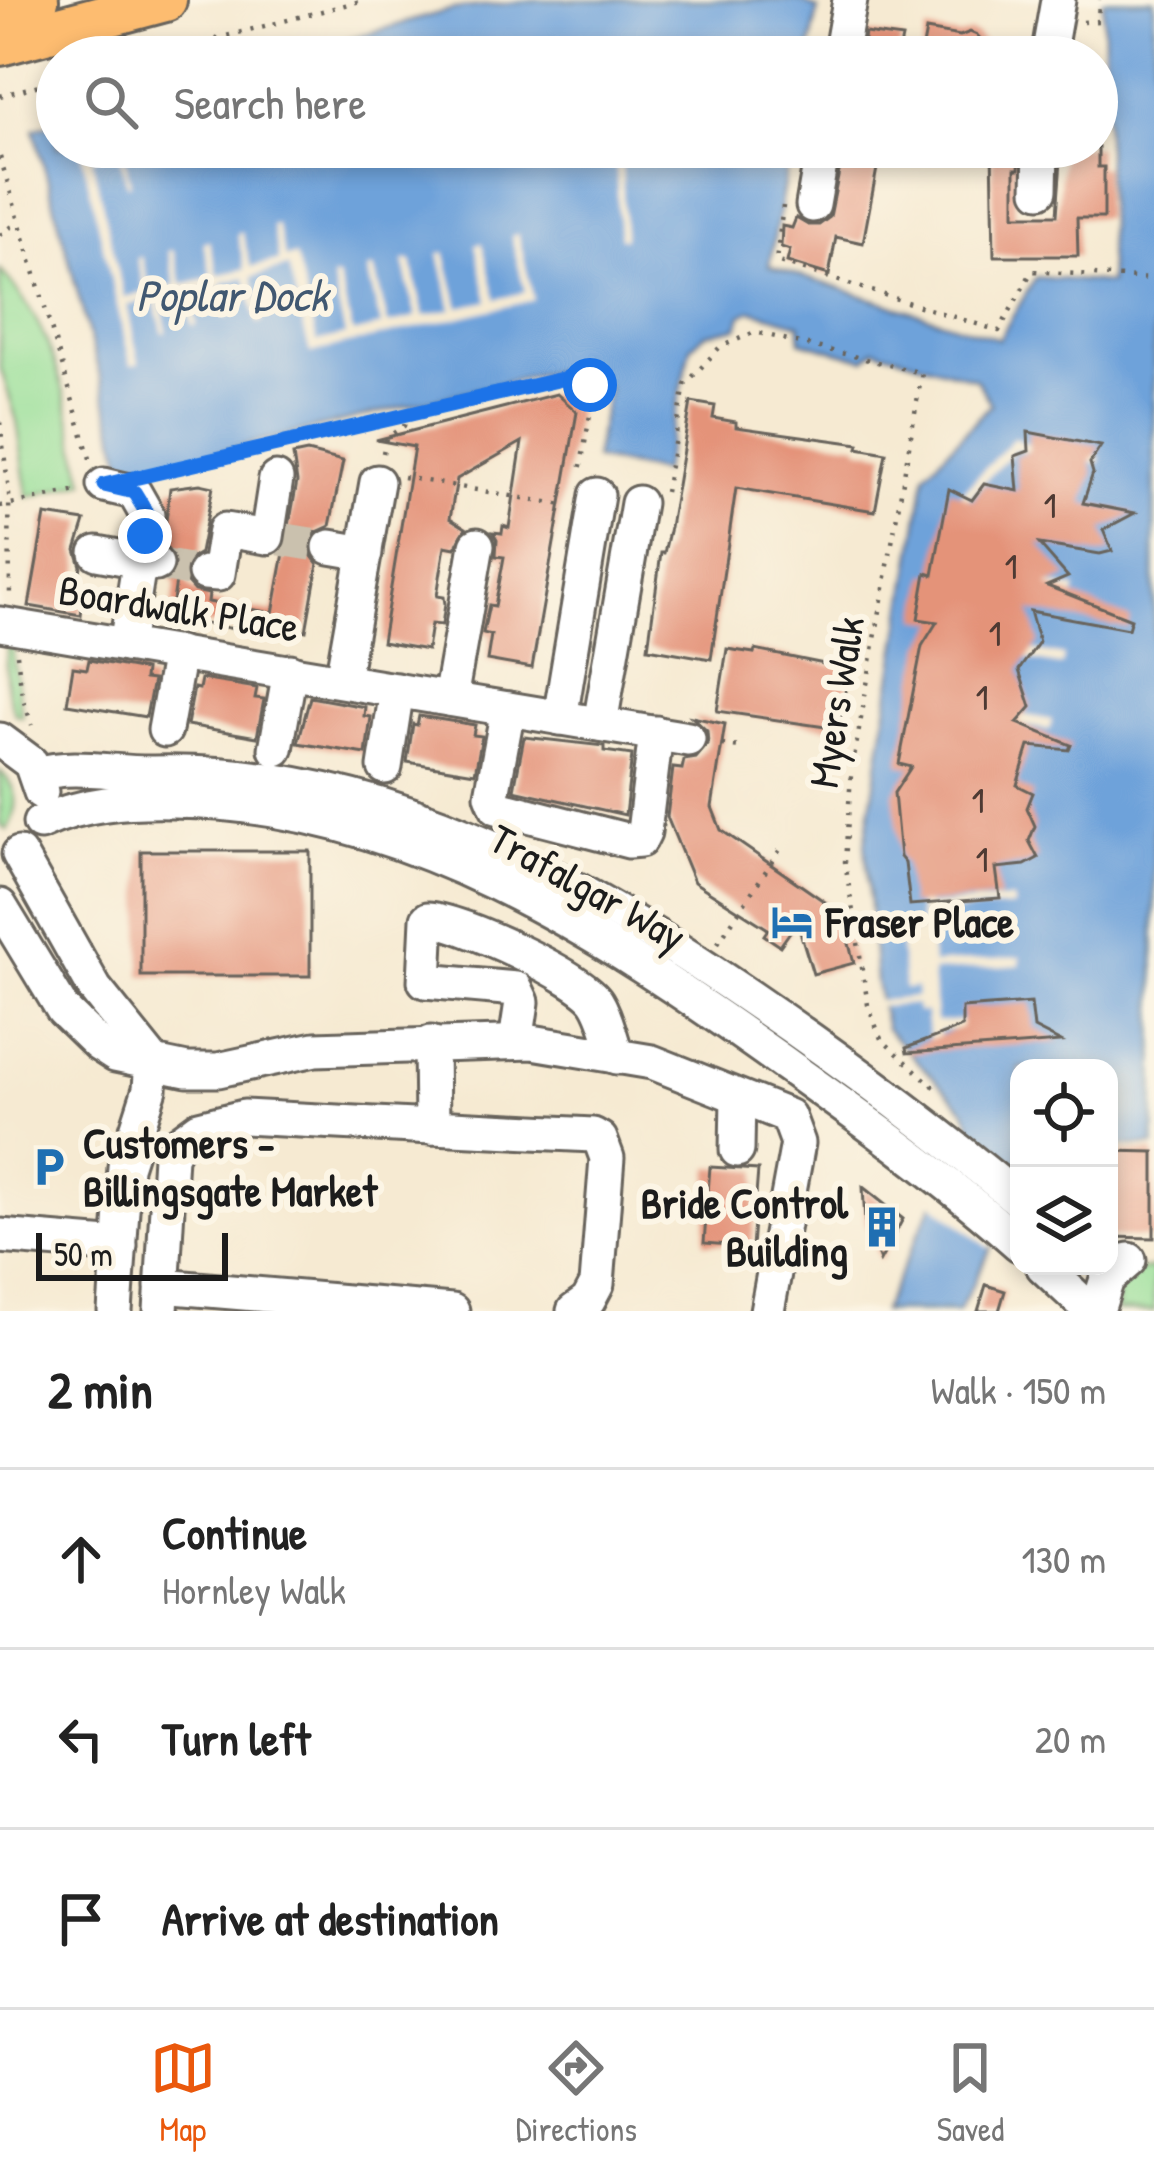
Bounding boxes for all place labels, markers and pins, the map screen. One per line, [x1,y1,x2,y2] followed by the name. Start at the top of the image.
[825,893,1014,950] place label: Fraser Place
[769,899,815,945] hotel icon: Fraser Place
[83,1114,379,1220] place label: Customers - Billingsgate Market
[26,1144,72,1190] parking icon: Customers - Billingsgate Market
[641,1174,849,1280] place label: Bride Control Building
[859,1204,905,1250] building icon: Bride Control Building

